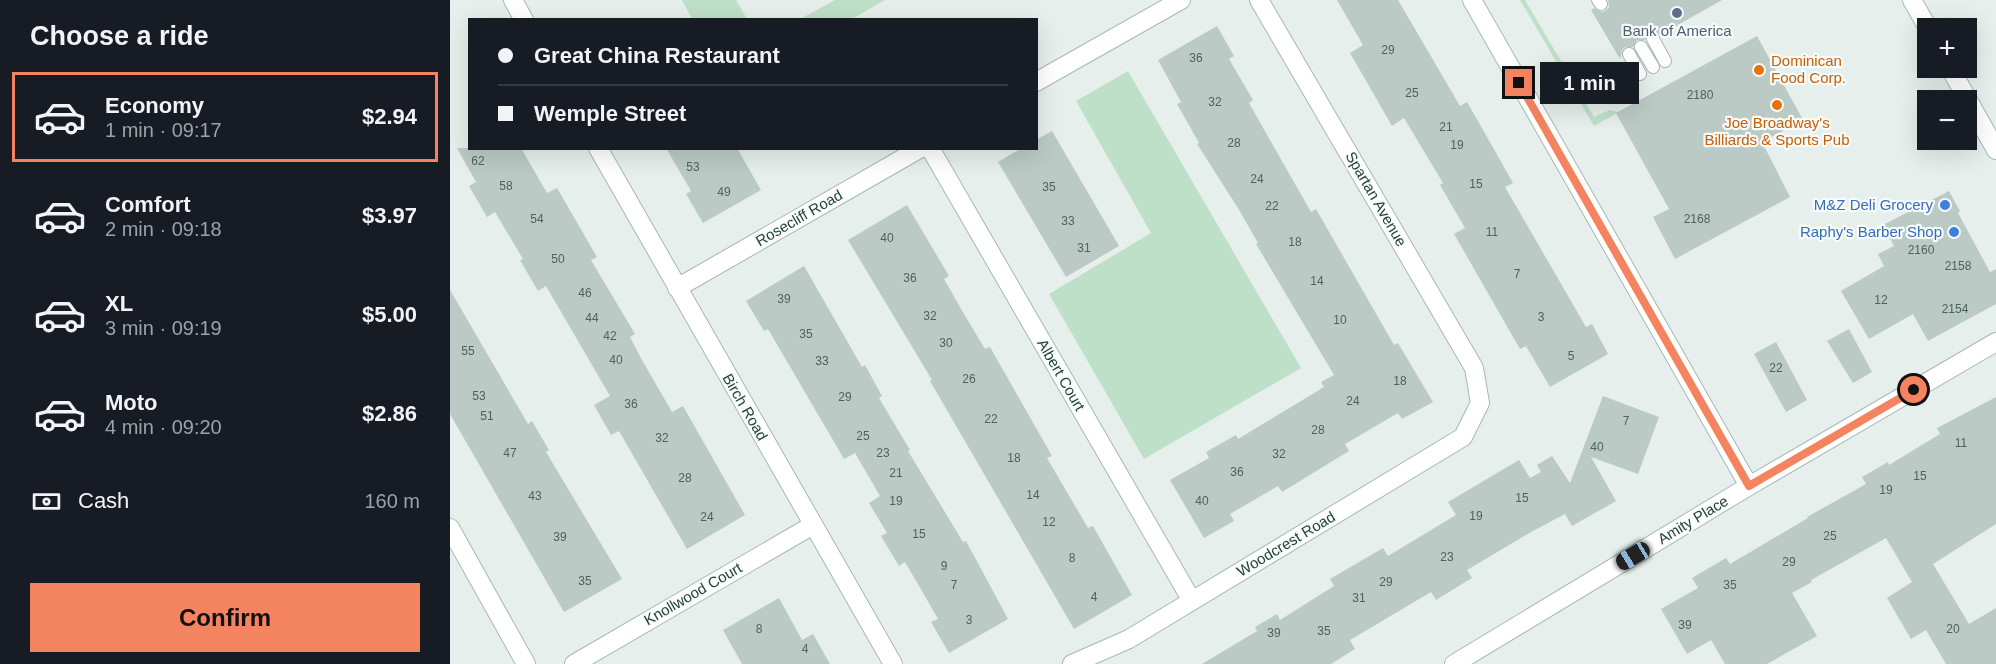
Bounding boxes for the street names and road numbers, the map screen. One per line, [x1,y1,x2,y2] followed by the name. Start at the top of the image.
[1342,148,1410,249] street label: Spartan Avenue
[752,186,845,249] street label: Rosecliff Road
[1034,336,1089,414] street label: Albert Court
[720,370,771,443] street label: Birch Road
[1654,492,1731,547] street label: Amity Place
[1234,508,1338,580] street label: Woodcrest Road
[641,558,745,628] street label: Knollwood Court

